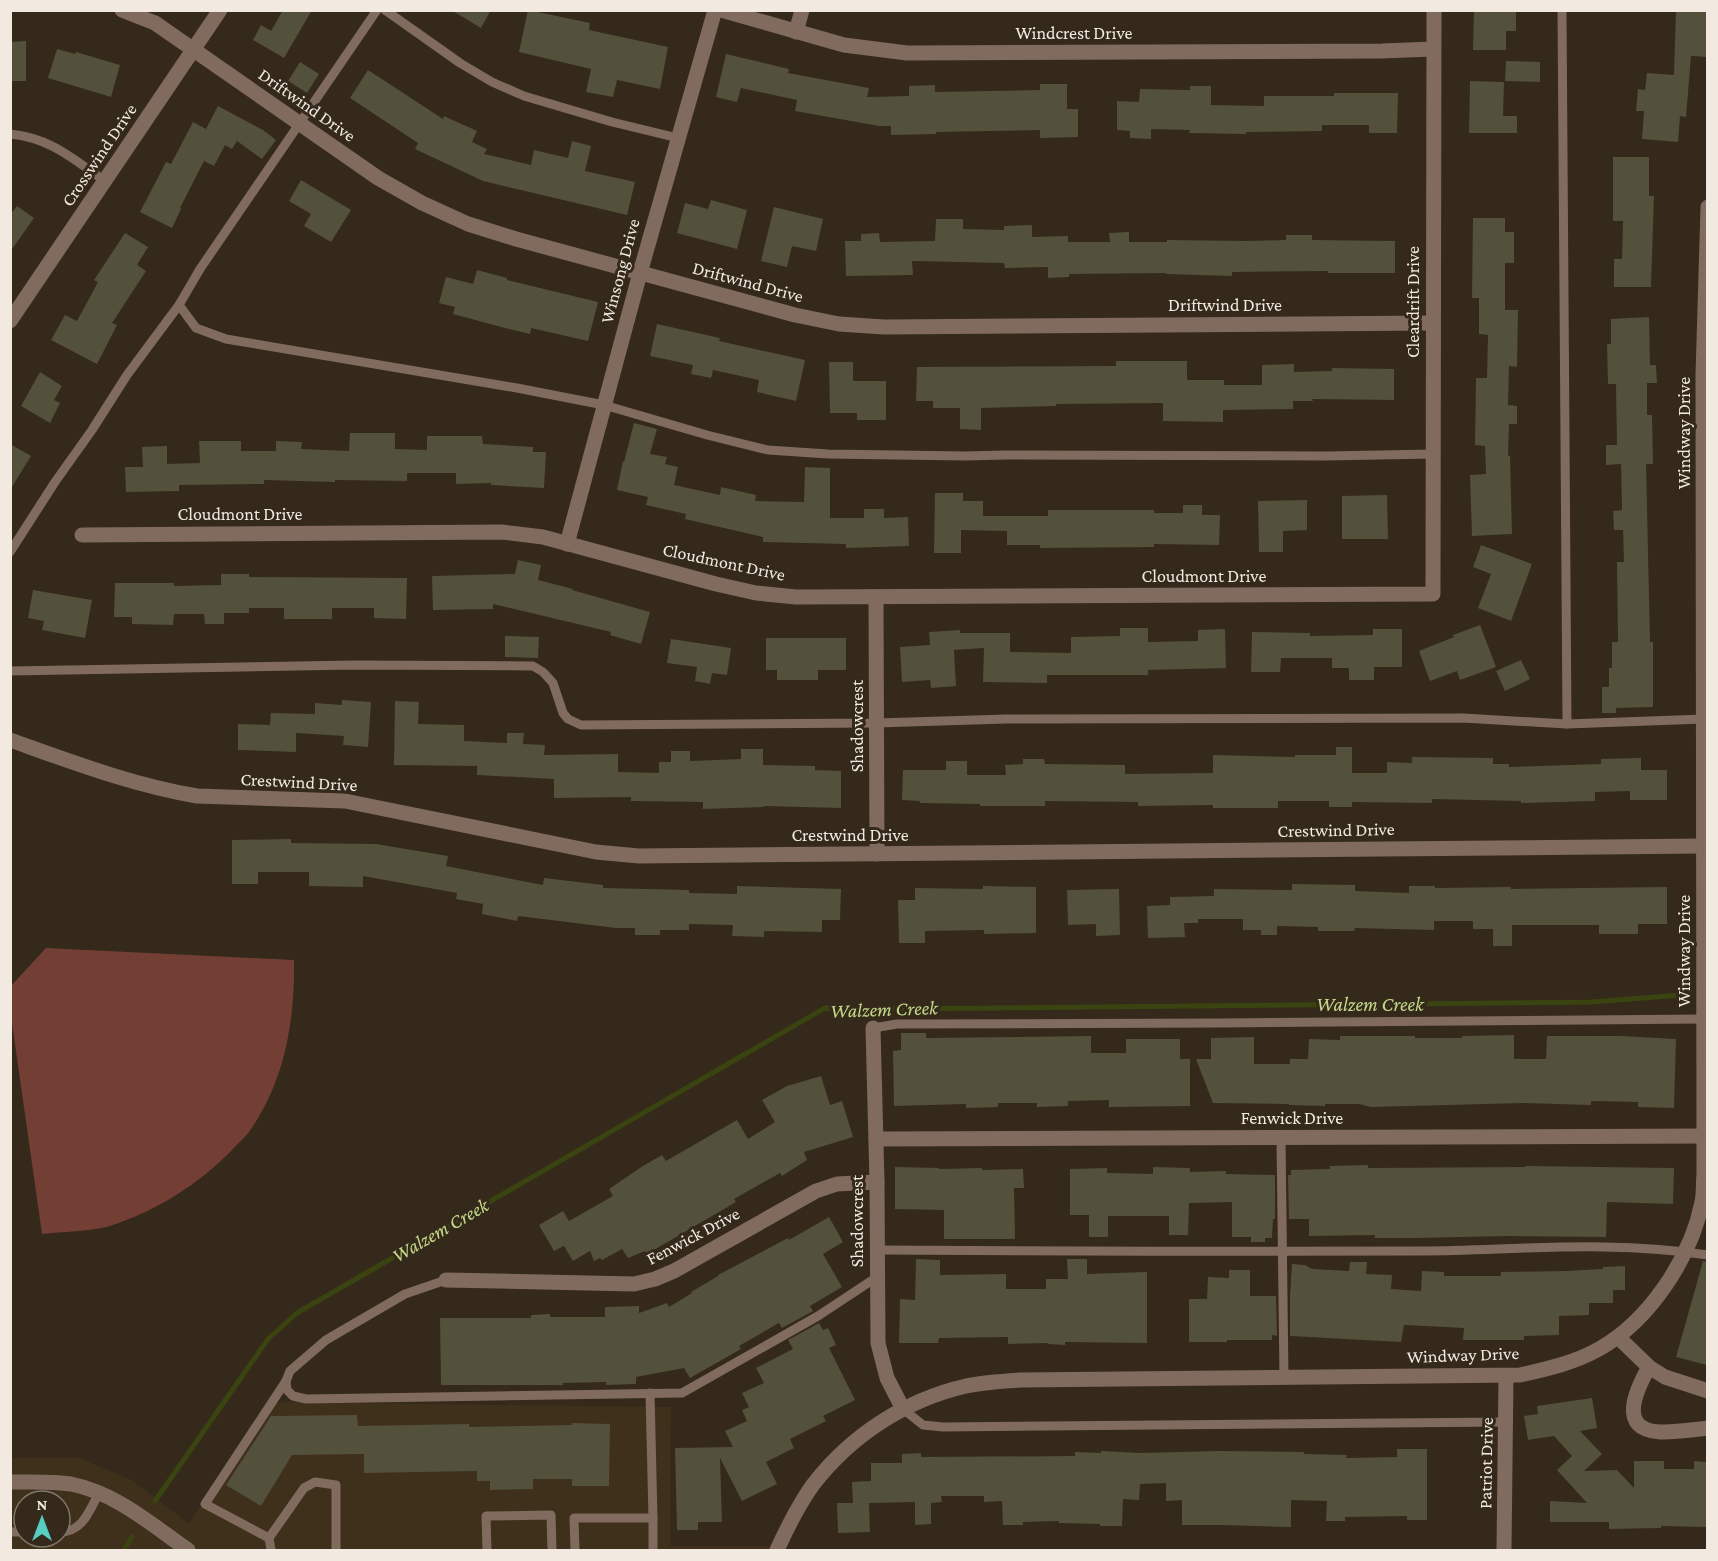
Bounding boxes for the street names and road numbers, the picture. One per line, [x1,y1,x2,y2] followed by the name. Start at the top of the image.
[1015,23,1133,43] street label: Windcrest Drive
[255,64,359,146] street label: Driftwind Drive
[57,100,141,210] street label: Crosswind Drive
[596,216,644,326] street label: Winsong Drive
[1403,246,1423,358] street label: Cleardrift Drive
[690,258,806,306] street label: Driftwind Drive
[1168,295,1282,315] street label: Driftwind Drive
[1674,377,1694,489] street label: Windway Drive
[178,504,303,524] street label: Cloudmont Drive
[661,539,787,585] street label: Cloudmont Drive
[1142,566,1267,586] street label: Cloudmont Drive
[847,679,867,772] street label: Shadowcrest
[240,769,358,795] street label: Crestwind Drive
[1277,819,1395,841] street label: Crestwind Drive
[791,825,909,845] street label: Crestwind Drive
[1674,895,1694,1007] street label: Windway Drive
[1241,1108,1343,1128] street label: Fenwick Drive
[847,1174,867,1267] street label: Shadowcrest
[643,1203,743,1269] street label: Fenwick Drive
[1407,1343,1520,1367] street label: Windway Drive
[1475,1417,1497,1509] street label: Patriot Drive

